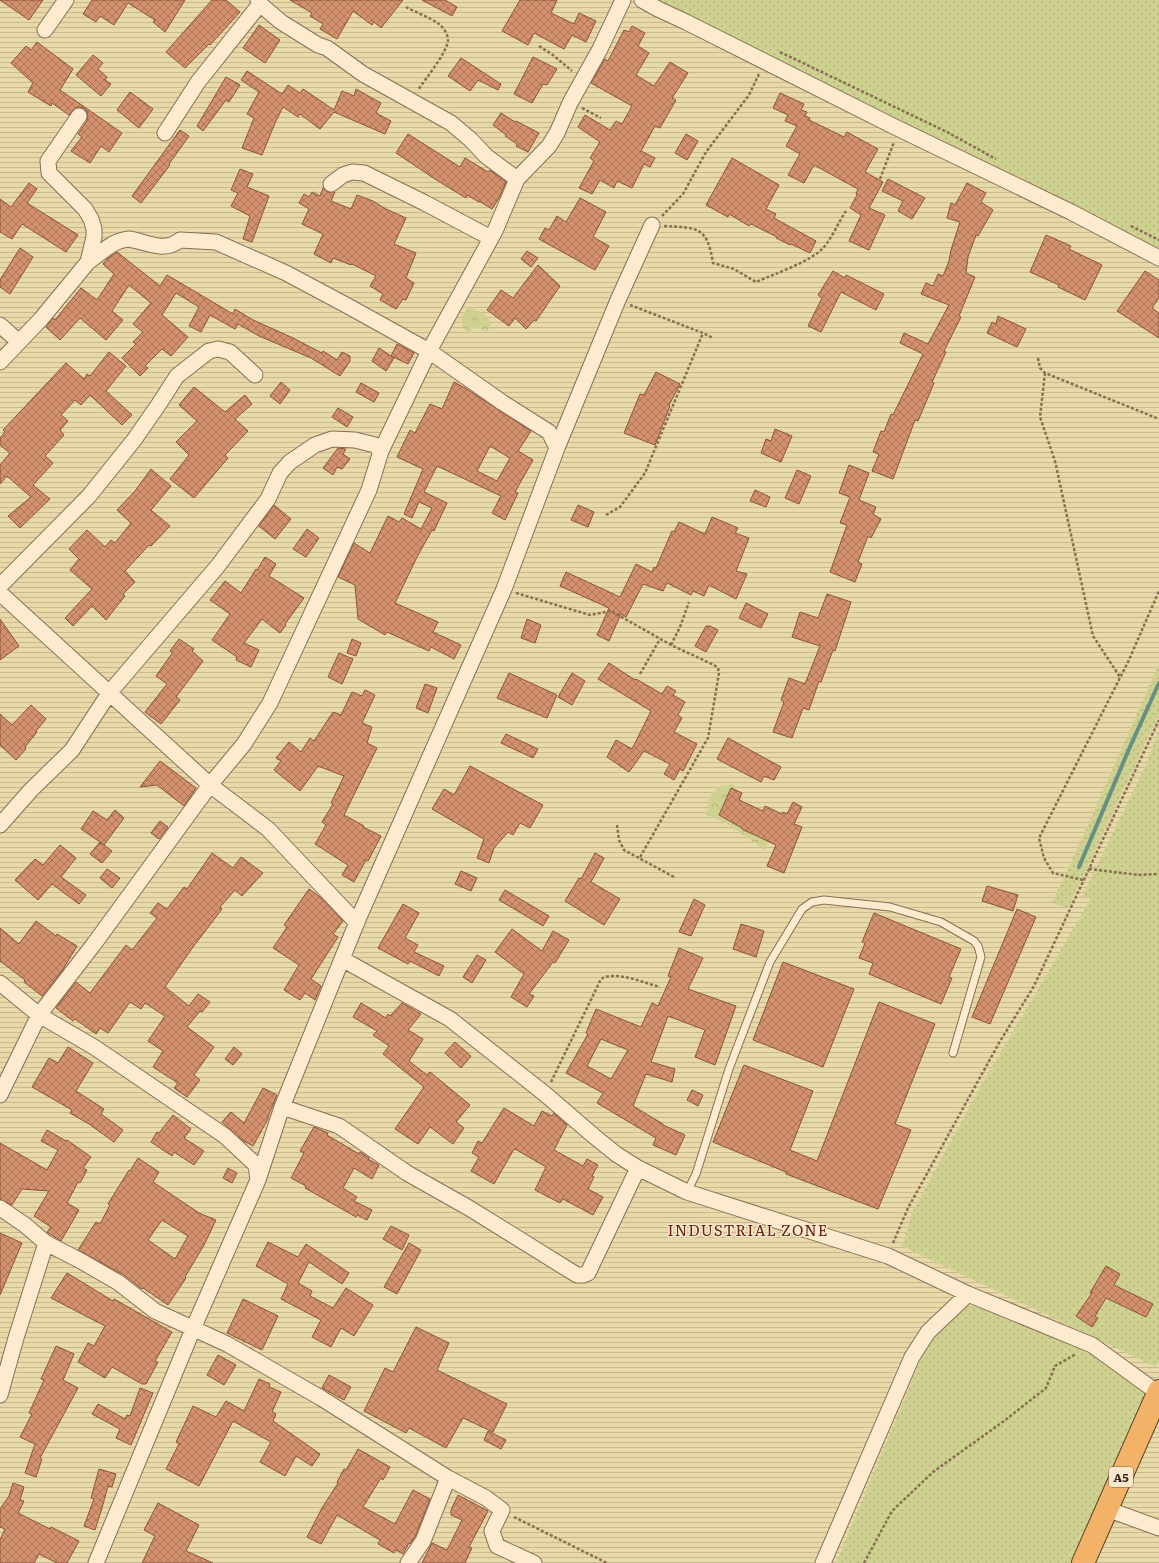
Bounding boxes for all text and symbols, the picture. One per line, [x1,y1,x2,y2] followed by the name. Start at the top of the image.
[668,1218,828,1241] district label: INDUSTRIAL ZONE
[1109,1467,1133,1487] road number: A5

